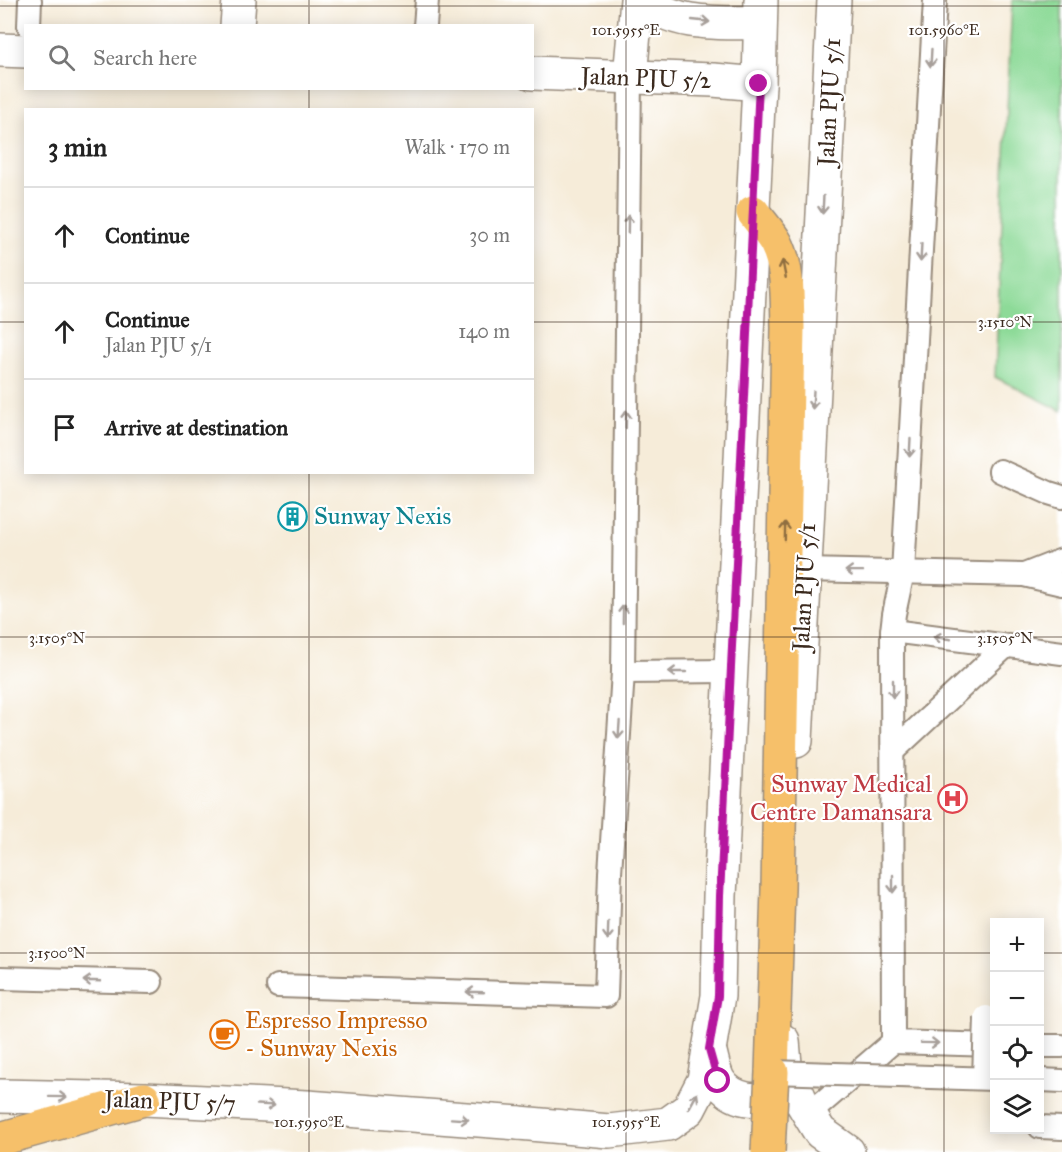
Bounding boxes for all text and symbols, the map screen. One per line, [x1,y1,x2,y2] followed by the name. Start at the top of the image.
[690,16,710,27] one-way arrow
[592,21,660,39] text: 101.5955°E
[909,21,980,39] text: 101.5960°E
[24,24,534,90] search box
[811,37,847,170] street label: Jalan PJU 5/1
[45,41,78,74] icon: search
[93,44,197,71] text: Search here
[926,48,937,68] one-way arrow
[577,61,712,95] street label: Jalan PJU 5/2
[745,70,771,96] route end
[48,131,107,163] text: 3 min
[405,135,510,159] text: Walk · 170 m
[818,195,829,215] one-way arrow
[622,214,634,234] one-way arrow
[48,219,81,252] icon: ahead
[105,222,190,249] text: Continue
[469,223,510,247] text: 30 m
[915,243,926,263] one-way arrow
[778,260,789,280] one-way arrow
[105,306,190,333] text: Continue
[978,313,1033,331] text: 3.1510°N
[48,315,81,348] icon: ahead
[458,319,510,343] text: 140 m
[105,333,212,357] text: Jalan PJU 5/1
[808,389,819,409] one-way arrow
[620,409,632,429] one-way arrow
[48,411,81,444] icon: arrive
[105,414,288,441] text: Arrive at destination
[904,437,915,457] one-way arrow
[277,500,309,532] building icon: Sunway Nexis
[314,501,451,531] place label: Sunway Nexis
[779,521,791,541] one-way arrow
[786,522,822,655] street label: Jalan PJU 5/1
[844,565,864,577] one-way arrow
[617,604,629,624] one-way arrow
[29,629,85,647] text: 3.1505°N
[977,629,1033,647] text: 3.1505°N
[932,632,952,643] one-way arrow
[667,666,687,678] one-way arrow
[887,679,899,699] one-way arrow
[613,720,624,740] one-way arrow
[750,769,933,827] place label: Sunway Medical Centre Damansara
[937,782,969,814] hospital icon: Sunway Medical Centre Damansara
[887,874,899,894] one-way arrow
[990,918,1044,1134] map controls
[990,918,1044,972] button: +
[602,921,614,941] one-way arrow
[28,944,86,962] text: 3.1500°N
[990,972,1044,1026] button: −
[83,975,103,987] one-way arrow
[466,986,486,997] one-way arrow
[245,1005,428,1063] place label: Espresso Impresso - Sunway Nexis
[208,1018,240,1050] cafe icon: Espresso Impresso - Sunway Nexis
[990,1026,1044,1080] button: locate
[919,1038,939,1049] one-way arrow
[704,1067,730,1093] route start
[990,1080,1044,1134] button: layers
[101,1084,236,1118] street label: Jalan PJU 5/7
[48,1091,68,1103] one-way arrow
[687,1093,699,1110] one-way arrow
[255,1099,275,1110] one-way arrow
[274,1113,344,1131] text: 101.5950°E
[450,1113,470,1124] one-way arrow
[592,1113,660,1131] text: 101.5955°E

